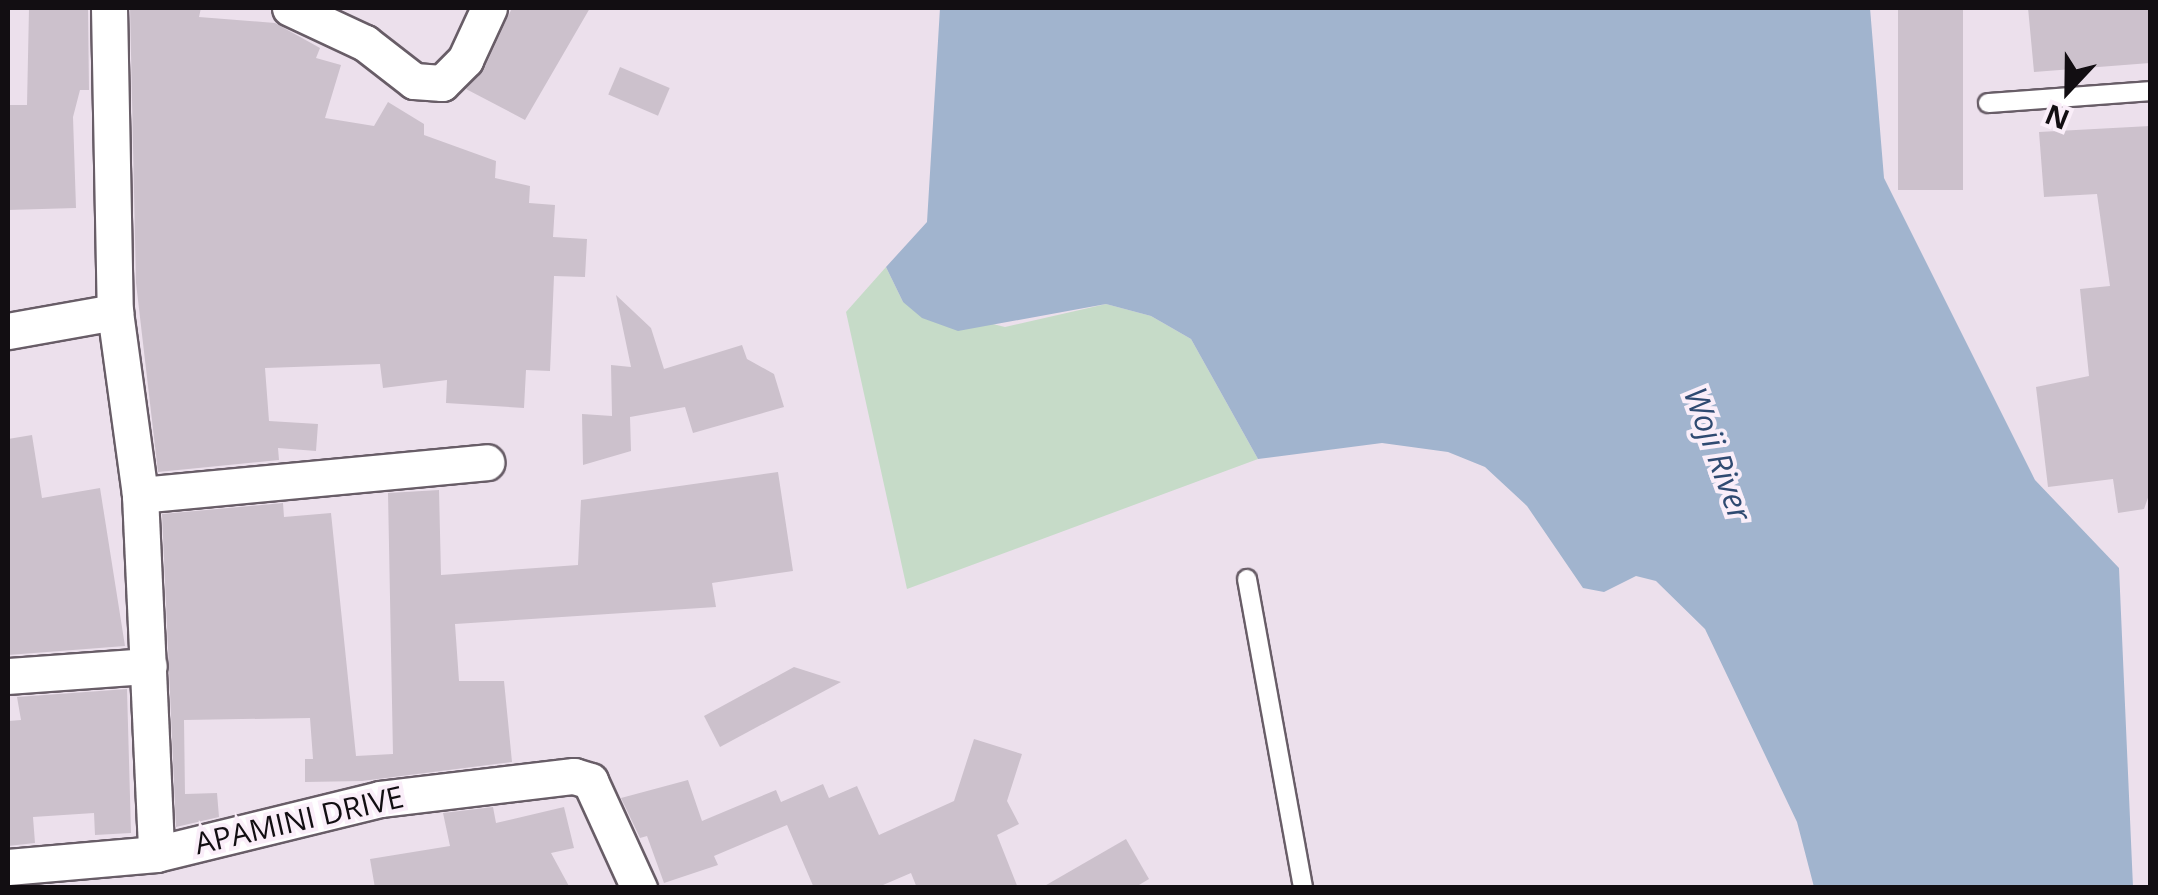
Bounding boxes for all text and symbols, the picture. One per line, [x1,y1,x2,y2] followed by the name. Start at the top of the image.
[2018,40,2118,140] north arrow
[2039,96,2074,140] text: N
[1676,382,1760,526] water label: Woji River
[191,778,407,862] street label: APAMINI DRIVE

